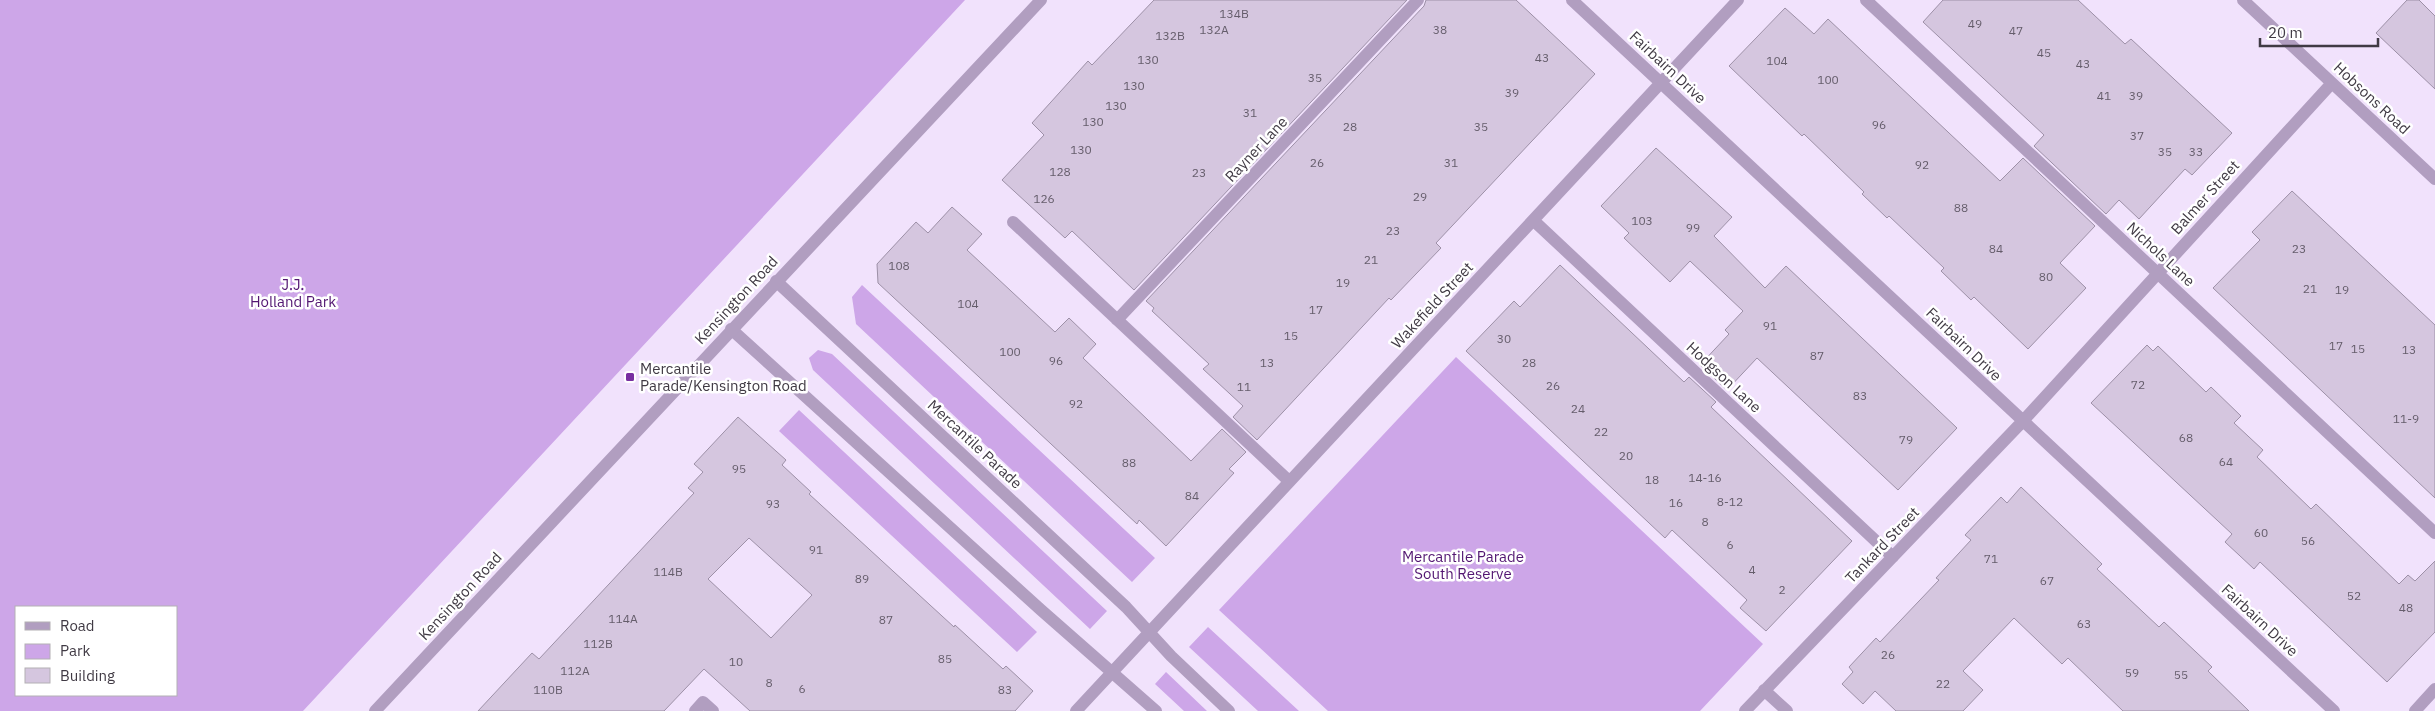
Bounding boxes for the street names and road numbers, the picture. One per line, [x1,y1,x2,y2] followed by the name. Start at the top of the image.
[1626,27,1710,107] street label: Fairbairn Drive
[2330,58,2414,138] street label: Hobsons Road
[1221,112,1291,186] street label: Rayner Lane
[2167,156,2243,238] street label: Balmer Street
[2123,218,2199,290] street label: Nichols Lane
[690,252,782,348] street label: Kensington Road
[1387,258,1477,352] street label: Wakefield Street
[1922,303,2006,385] street label: Fairbairn Drive
[1683,337,1765,417] street label: Hodgson Lane
[924,395,1026,493] street label: Mercantile Parade
[1841,503,1923,587] street label: Tankard Street
[414,548,506,644] street label: Kensington Road
[2218,580,2302,660] street label: Fairbairn Drive

